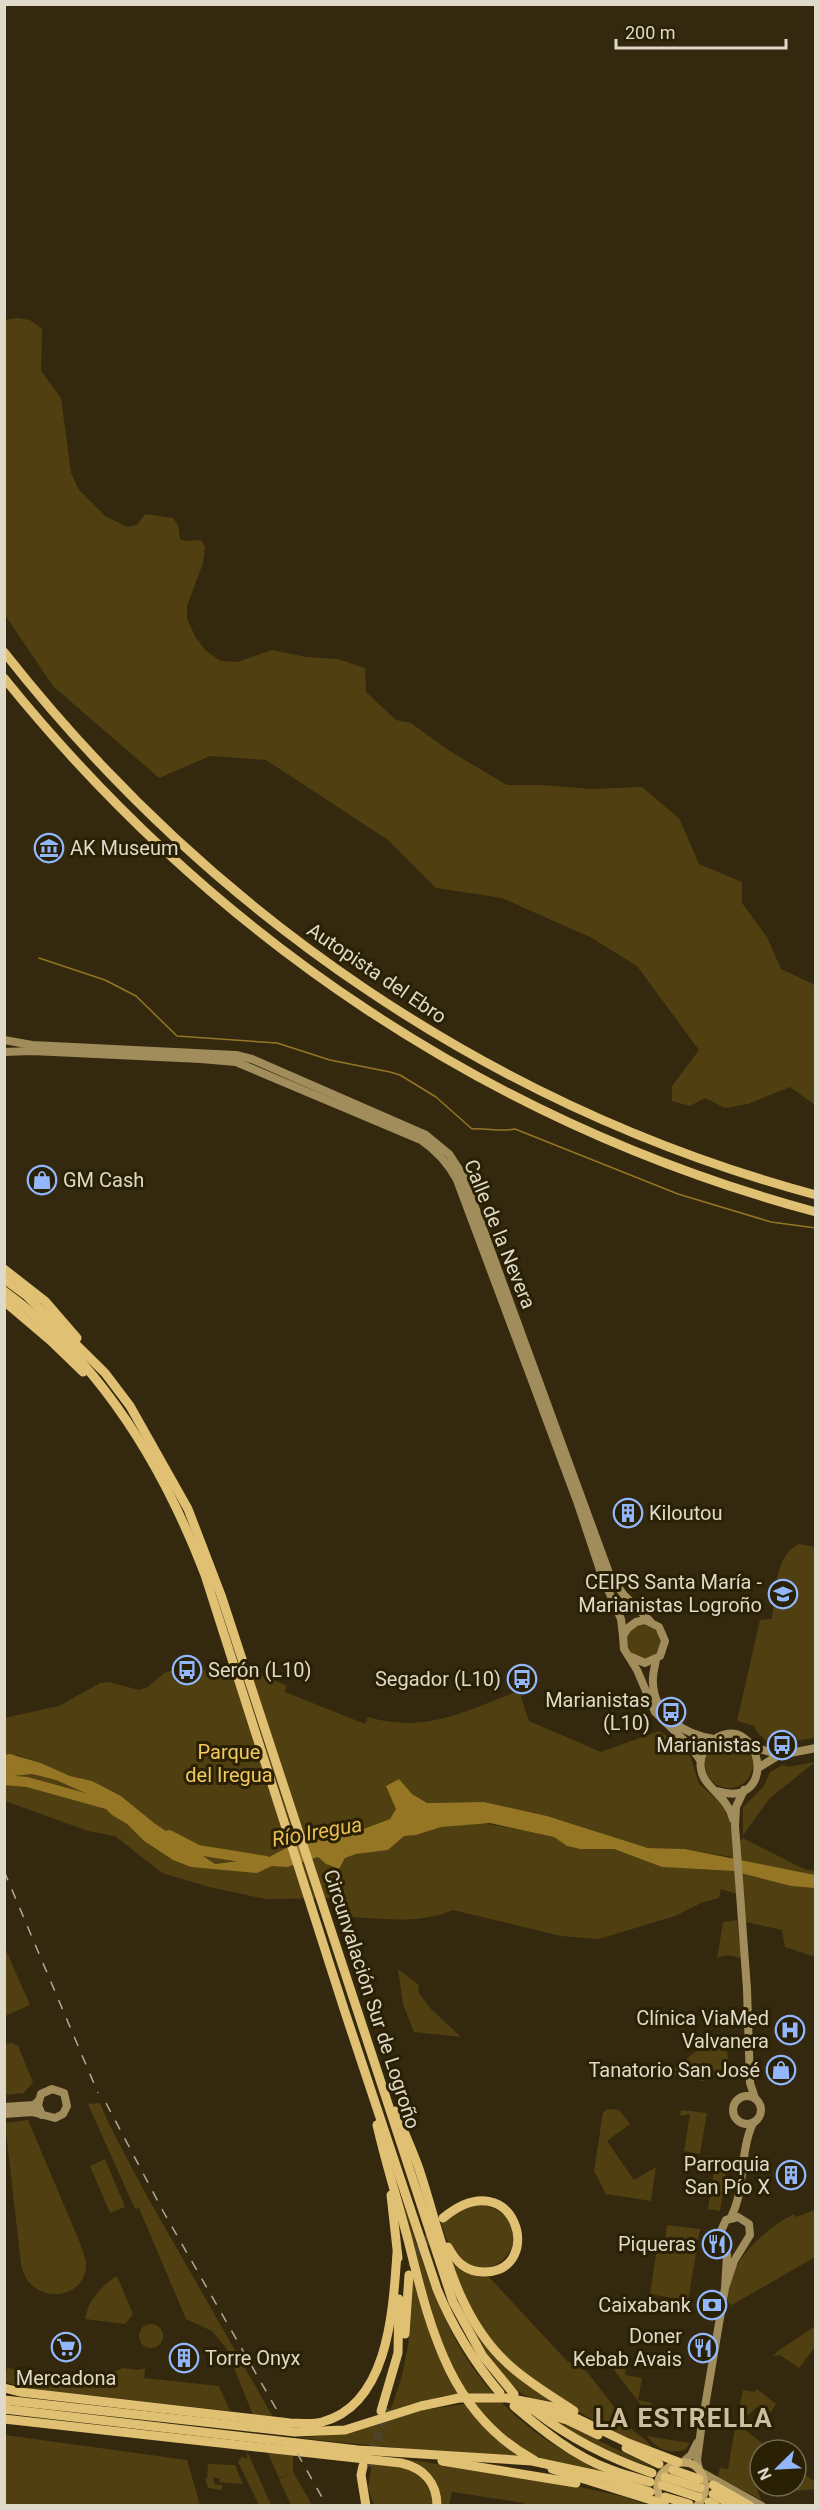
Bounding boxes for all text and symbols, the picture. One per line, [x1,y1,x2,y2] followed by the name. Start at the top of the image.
[616,12,786,50] scale bar
[625,22,676,43] text: 200 m
[33,832,65,864] museum icon: AK Museum
[70,836,179,860] place label: AK Museum
[303,918,451,1028] street label: Autopista del Ebro
[459,1156,541,1312] street label: Calle de la Nevera
[26,1164,58,1196] shop icon: GM Cash
[63,1168,144,1192] place label: GM Cash
[612,1497,644,1529] building icon: Kiloutou
[649,1501,723,1525] place label: Kiloutou
[578,1570,762,1617] place label: CEIPS Santa María - Marianistas Logroño
[767,1578,799,1610] school or university icon: CEIPS Santa María - Marianistas Logroño
[171,1654,203,1686] bus stop icon: Serón (L10)
[208,1658,312,1682] place label: Serón (L10)
[506,1663,538,1695] bus stop icon: Segador (L10)
[375,1667,501,1691] place label: Segador (L10)
[545,1688,650,1735] place label: Marianistas (L10)
[655,1696,687,1728] bus stop icon: Marianistas (L10)
[766,1729,798,1761] bus stop icon: Marianistas
[656,1733,761,1757] place label: Marianistas
[185,1740,273,1787] park label: Parque del Iregua
[270,1812,364,1852] water label: Río Iregua
[319,1866,425,2132] street label: Circunvalación Sur de Logroño
[636,2006,769,2053] place label: Clínica ViaMed Valvanera
[774,2014,806,2046] hospital icon: Clínica ViaMed Valvanera
[765,2054,797,2086] shop icon: Tanatorio San José
[588,2058,760,2082] place label: Tanatorio San José
[684,2152,770,2199] place label: Parroquia San Pío X
[775,2159,807,2191] building icon: Parroquia San Pío X
[701,2228,733,2260] restaurant icon: Piqueras
[618,2232,696,2256] place label: Piqueras
[696,2289,728,2321] bank icon: Caixabank
[598,2293,692,2317] place label: Caixabank
[573,2324,682,2371] place label: Doner Kebab Avais
[50,2331,82,2363] supermarket icon: Mercadona
[687,2332,719,2364] restaurant icon: Doner Kebab Avais
[168,2342,200,2374] building icon: Torre Onyx
[205,2346,301,2370] place label: Torre Onyx
[16,2366,116,2390] place label: Mercadona
[595,2403,773,2433] district label: LA ESTRELLA
[748,2438,808,2498] north arrow
[754,2465,776,2483] text: N

